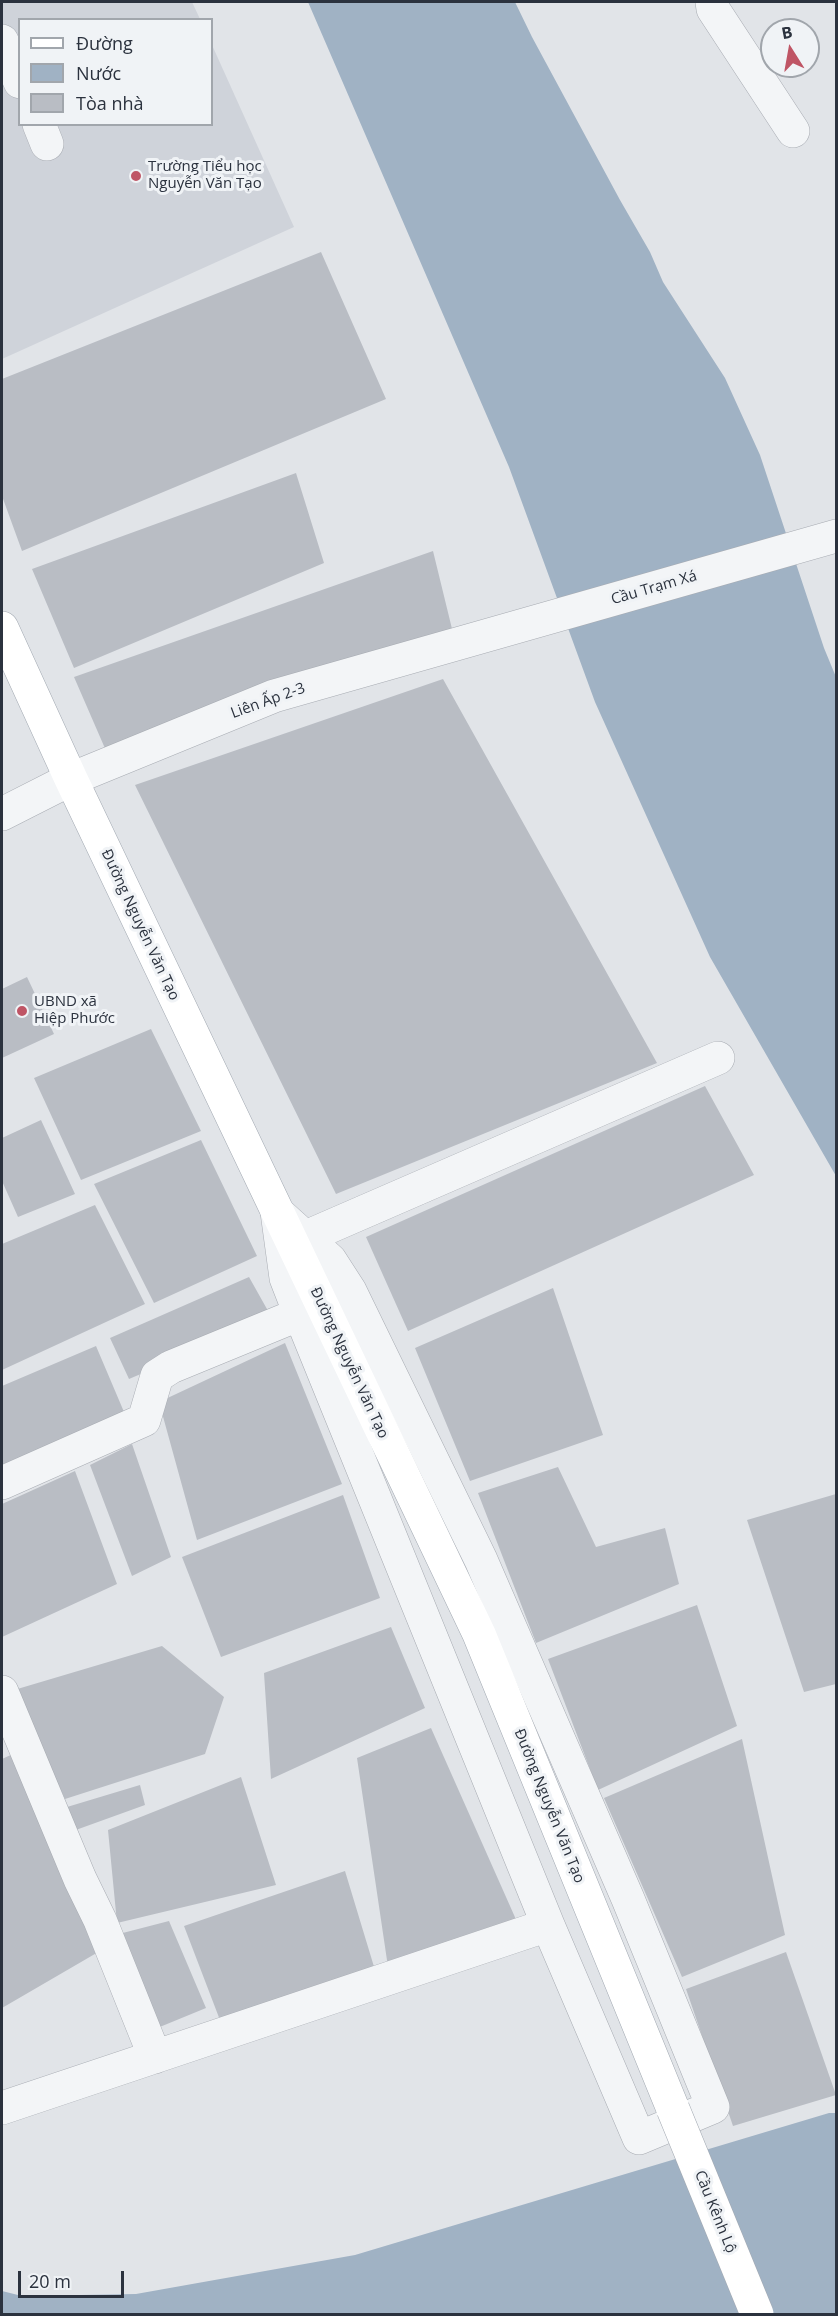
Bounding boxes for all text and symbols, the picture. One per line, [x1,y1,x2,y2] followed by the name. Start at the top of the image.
[18,18,213,126] legend
[760,18,820,78] north arrow
[780,20,794,44] text: B
[76,31,133,55] text: Đường
[76,61,121,85] text: Nước
[76,91,144,115] text: Tòa nhà
[148,158,262,193] place label: Trường Tiểu học Nguyễn Văn Tạo
[129,169,143,183] marker: Trường Tiểu học Nguyễn Văn Tạo
[609,567,699,609] street label: Cầu Trạm Xá
[228,679,308,723] street label: Liên Ấp 2-3
[97,846,183,1004] street label: Đường Nguyễn Văn Tạo
[34,993,115,1028] place label: UBND xã Hiệp Phước
[15,1004,29,1018] marker: UBND xã Hiệp Phước
[306,1284,392,1442] street label: Đường Nguyễn Văn Tạo
[510,1726,588,1886] street label: Đường Nguyễn Văn Tạo
[690,2168,740,2256] street label: Cầu Kênh Lộ
[21,2259,128,2297] scale bar
[29,2269,71,2293] text: 20 m

